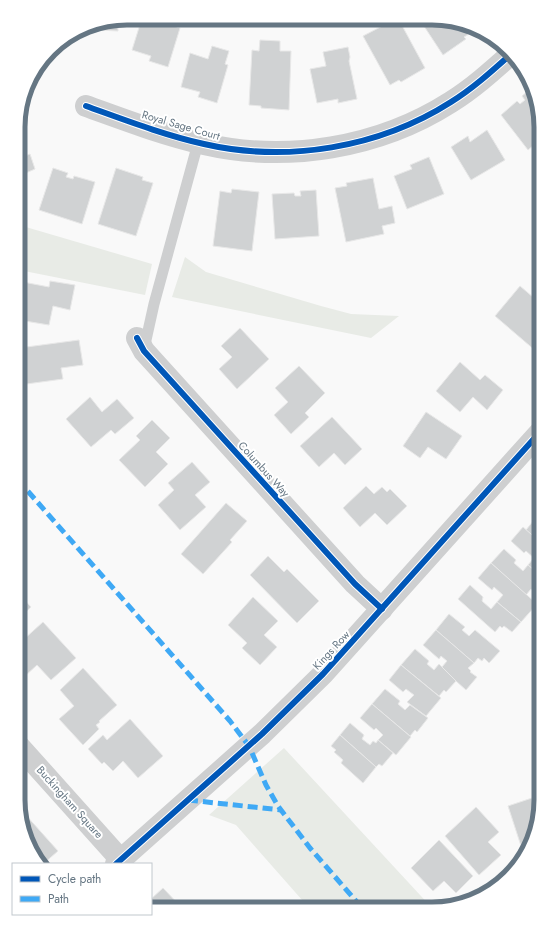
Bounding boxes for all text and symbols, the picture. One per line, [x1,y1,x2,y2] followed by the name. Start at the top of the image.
[140,106,222,144] street label: Royal Sage Court
[235,438,293,501] street label: Columbus Way
[309,626,354,673] street label: Kings Row
[33,762,107,842] street label: Buckingham Square
[12,863,152,915] legend
[48,870,101,888] text: Cycle path
[48,890,69,908] text: Path

